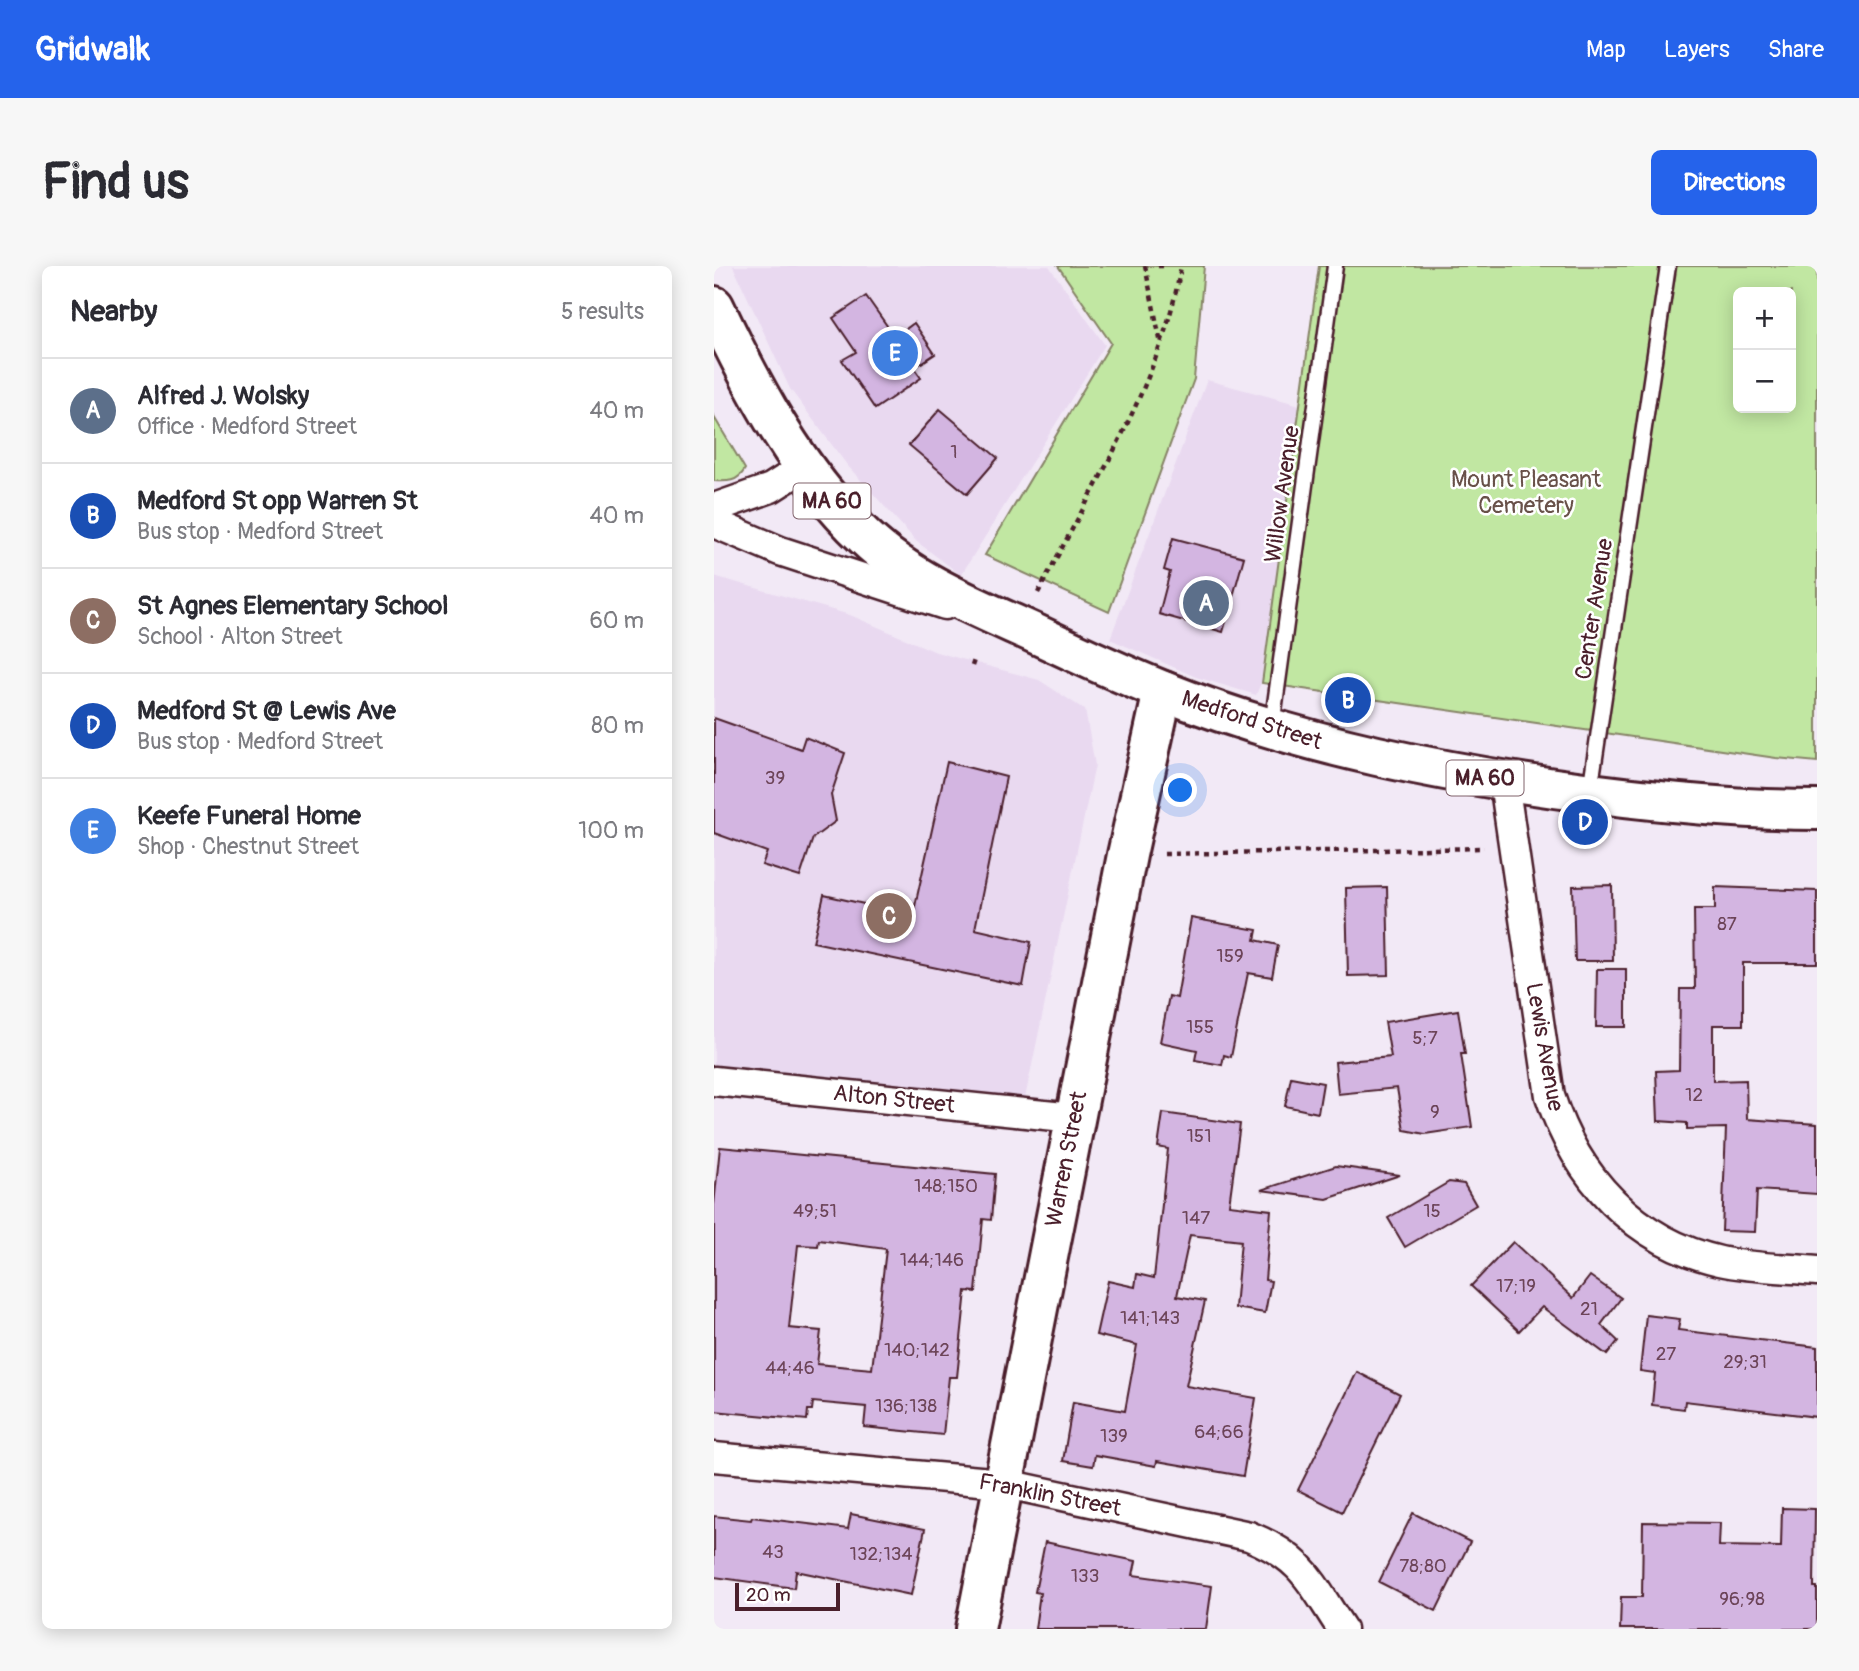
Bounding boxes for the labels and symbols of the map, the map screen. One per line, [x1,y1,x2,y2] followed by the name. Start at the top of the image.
[872,327,918,379] pin: E
[1258,423,1306,564] street label: Willow Avenue
[950,440,958,464] house number: 1
[1451,465,1602,520] park label: Mount Pleasant Cemetery
[794,484,870,518] road number: MA 60
[1569,536,1620,682] street label: Center Avenue
[1183,577,1229,629] pin: A
[1325,674,1371,726] pin: B
[1178,684,1327,757] street label: Medford Street
[1446,760,1524,796] road number: MA 60
[765,766,785,790] house number: 39
[1163,773,1197,807] your location
[1562,796,1608,848] pin: D
[866,890,912,942] pin: C
[1717,912,1737,936] house number: 87
[1216,944,1244,968] house number: 159
[1519,981,1571,1114] street label: Lewis Avenue
[1186,1015,1214,1039] house number: 155
[1412,1026,1438,1050] house number: 5;7
[832,1078,957,1120] street label: Alton Street
[1685,1083,1703,1107] house number: 12
[1039,1088,1093,1229] street label: Warren Street
[1430,1100,1440,1124] house number: 9
[1186,1124,1212,1148] house number: 151
[914,1174,978,1198] house number: 148;150
[793,1199,837,1223] house number: 49;51
[1423,1199,1441,1223] house number: 15
[1182,1206,1210,1230] house number: 147
[900,1248,964,1272] house number: 144;146
[1496,1274,1536,1298] house number: 17;19
[1580,1297,1598,1321] house number: 21
[1120,1306,1180,1330] house number: 141;143
[884,1338,950,1362] house number: 140;142
[1656,1342,1676,1366] house number: 27
[1723,1350,1767,1374] house number: 29;31
[765,1356,815,1380] house number: 44;46
[875,1394,937,1418] house number: 136;138
[1194,1420,1244,1444] house number: 64;66
[1100,1424,1128,1448] house number: 139
[976,1467,1124,1523] street label: Franklin Street
[762,1540,784,1564] house number: 43
[850,1542,913,1566] house number: 132;134
[1399,1554,1447,1578] house number: 78;80
[1071,1564,1099,1588] house number: 133
[735,1580,840,1612] scale bar
[1719,1587,1765,1611] house number: 96;98

